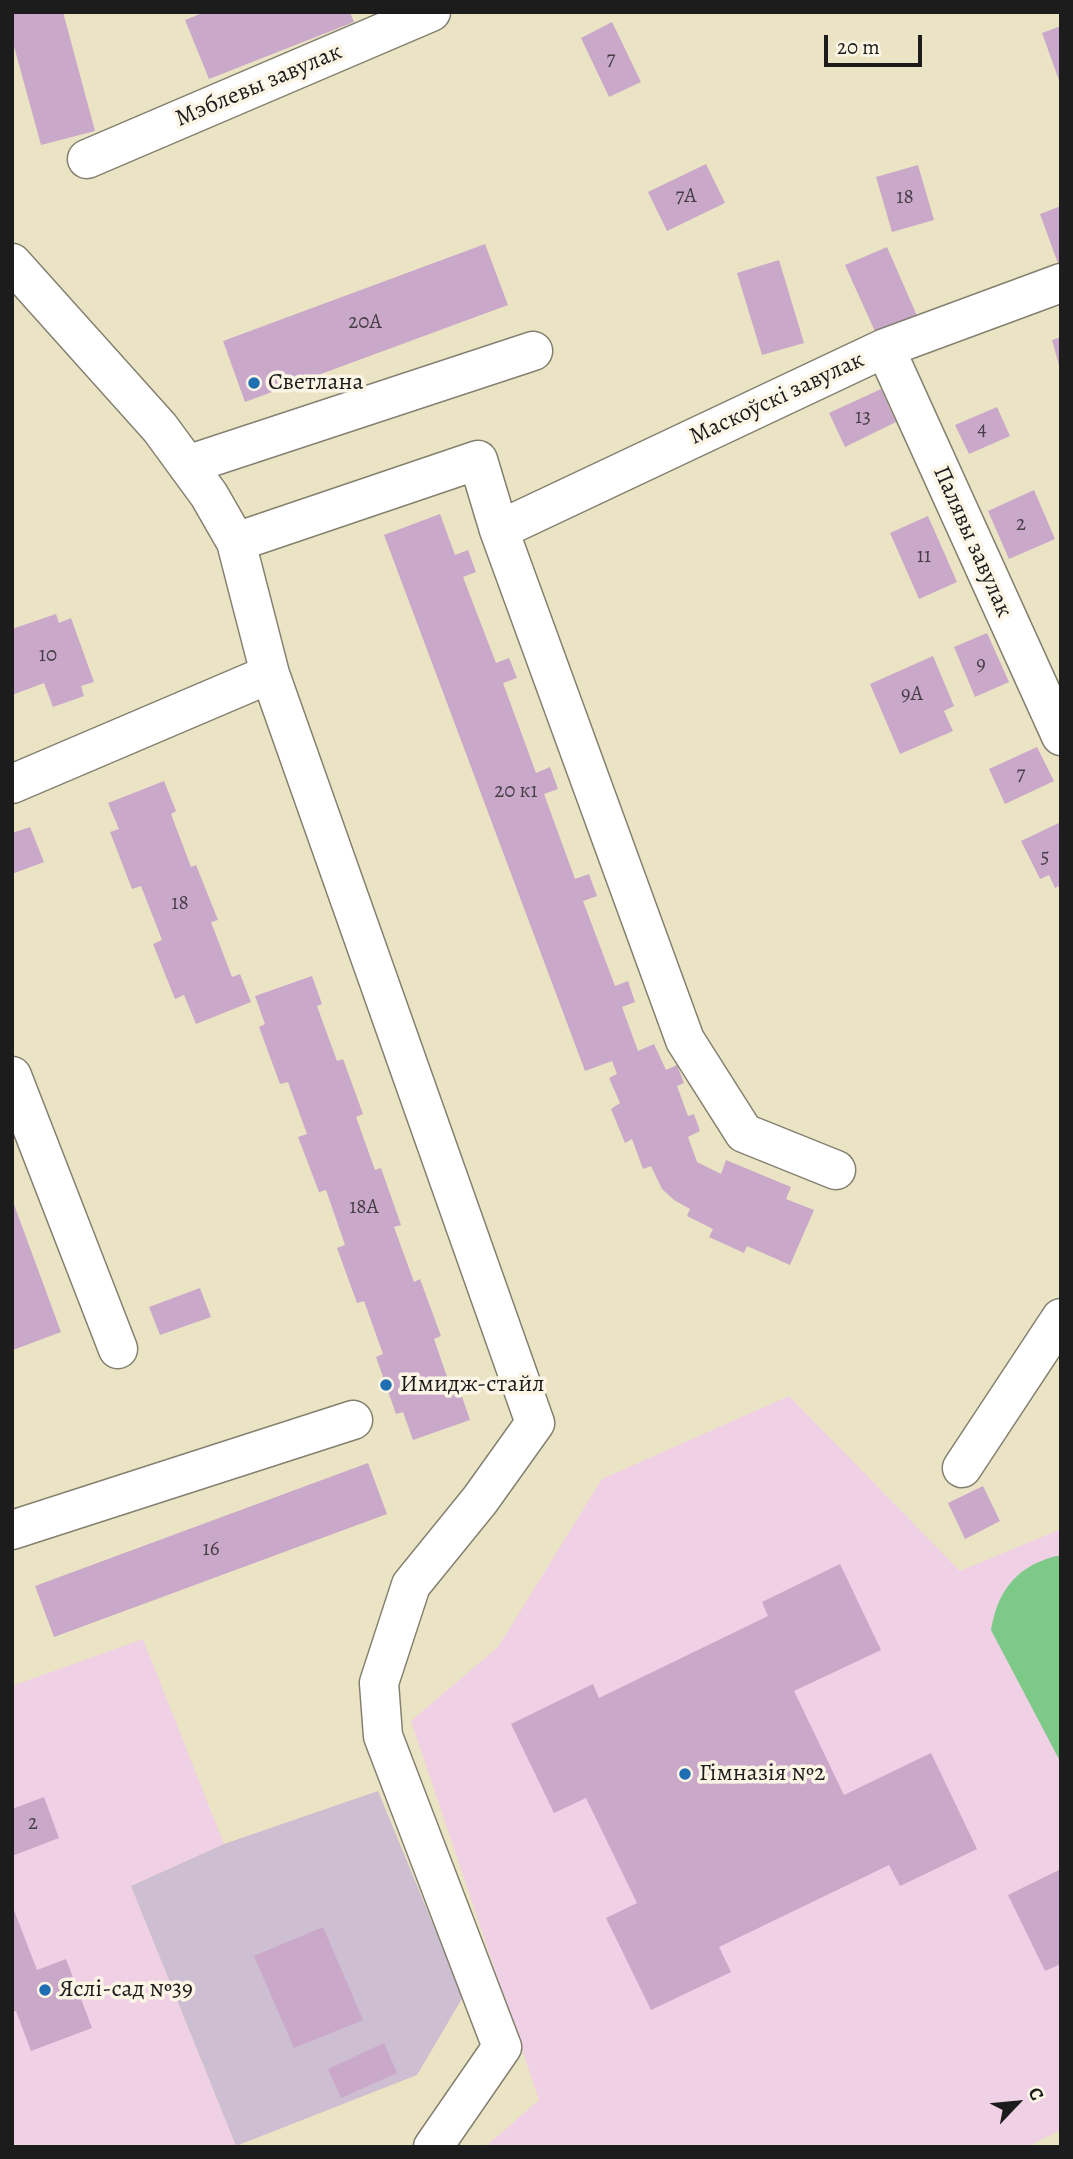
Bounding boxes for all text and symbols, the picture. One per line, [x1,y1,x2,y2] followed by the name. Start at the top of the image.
[828,21,926,65] scale bar
[837,33,880,61] text: 20 m
[171,38,347,134] street label: Мэблевы завулак
[607,47,615,73] house number: 7
[675,184,697,210] house number: 7А
[896,185,914,211] house number: 18
[348,310,382,336] house number: 20А
[685,346,869,452] street label: Маскоўскі завулак
[268,369,364,397] place label: Светлана
[246,375,262,391] marker: Светлана
[855,405,871,431] house number: 13
[977,417,987,443] house number: 4
[926,462,1018,622] street label: Палявы завулак
[1016,512,1026,538] house number: 2
[917,544,931,570] house number: 11
[39,643,57,669] house number: 10
[976,652,986,678] house number: 9
[901,682,923,708] house number: 9А
[1017,762,1025,788] house number: 7
[494,779,538,805] house number: 20 к1
[1040,845,1050,871] house number: 5
[171,891,189,917] house number: 18
[349,1195,379,1221] house number: 18А
[400,1371,544,1399] place label: Имидж-стайл
[378,1377,394,1393] marker: Имидж-стайл
[203,1537,219,1563] house number: 16
[699,1760,825,1788] place label: Гімназія №2
[677,1766,693,1782] marker: Гімназія №2
[28,1811,38,1837] house number: 2
[59,1976,193,2004] place label: Яслі-сад №39
[37,1982,53,1998] marker: Яслі-сад №39
[982,2068,1052,2138] north arrow
[1022,2083,1050,2105] text: С

